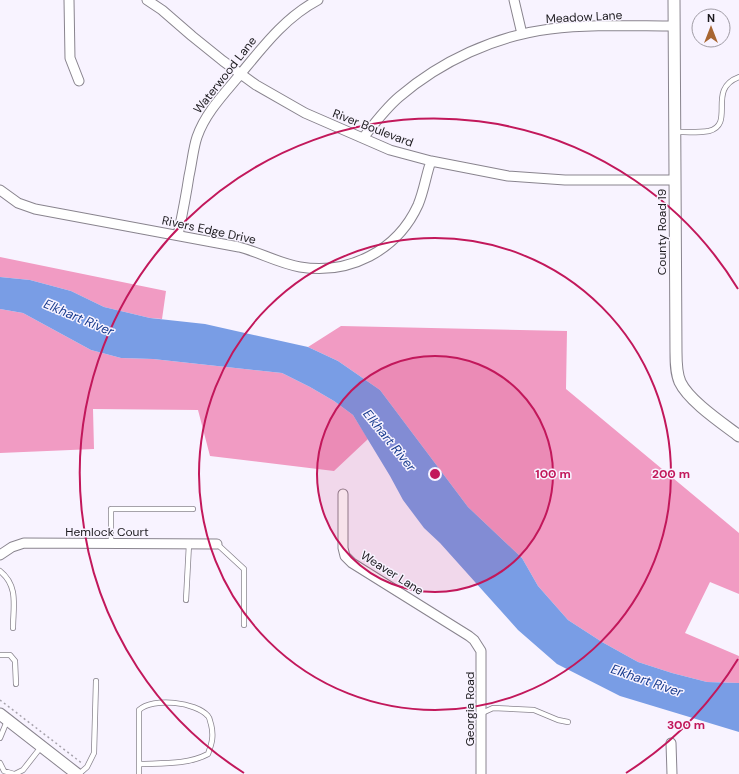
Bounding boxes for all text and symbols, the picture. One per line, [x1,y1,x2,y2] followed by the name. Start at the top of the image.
[545,7,623,27] street label: Meadow Lane
[691,8,731,48] north arrow
[707,11,715,25] text: N
[190,33,260,117] street label: Waterwood Lane
[330,105,416,151] street label: River Boulevard
[654,189,670,275] street label: County Road 19
[161,212,258,248] street label: Rivers Edge Drive
[41,295,118,340] water label: Elkhart River
[359,406,420,476] water label: Elkhart River
[535,466,571,482] text: 100 m
[652,466,690,482] text: 200 m
[428,467,442,481] centre of rings
[65,524,149,540] street label: Hemlock Court
[358,547,427,599] street label: Weaver Lane
[609,660,686,701] water label: Elkhart River
[462,672,478,746] street label: Georgia Road
[667,717,705,733] text: 300 m

